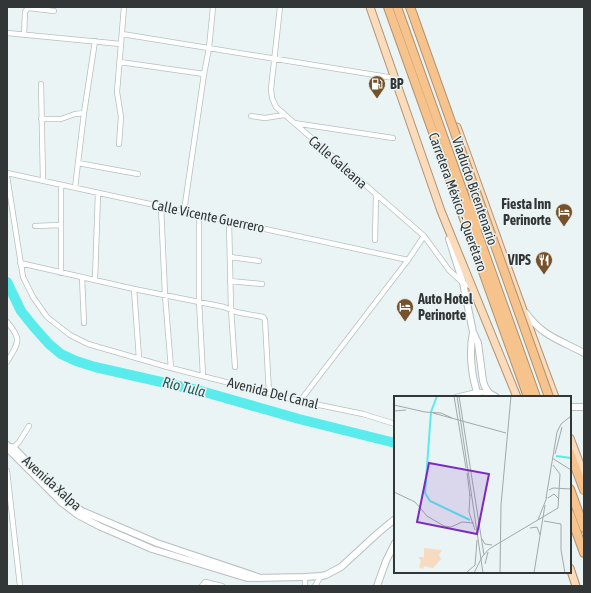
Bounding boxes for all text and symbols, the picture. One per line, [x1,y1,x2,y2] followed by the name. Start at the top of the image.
[367,74,387,99] fuel station icon: BP
[390,76,404,92] place label: BP
[425,130,491,274] street label: Carretera México - Querétaro
[306,132,370,192] street label: Calle Galeana
[449,135,501,247] street label: Viaducto Bicentenario
[150,196,266,236] street label: Calle Vicente Guerrero
[501,196,551,228] place label: Fiesta Inn Perinorte
[554,202,574,227] hotel icon: Fiesta Inn Perinorte
[534,250,554,275] restaurant icon: VIPS
[507,252,531,268] place label: VIPS
[417,291,473,323] place label: Auto Hotel Perinorte
[395,297,415,322] hotel icon: Auto Hotel Perinorte
[161,373,207,400] water label: Río Tula
[226,374,321,412] street label: Avenida Del Canal
[394,396,571,573] inset map
[19,452,85,514] street label: Avenida Xalpa

